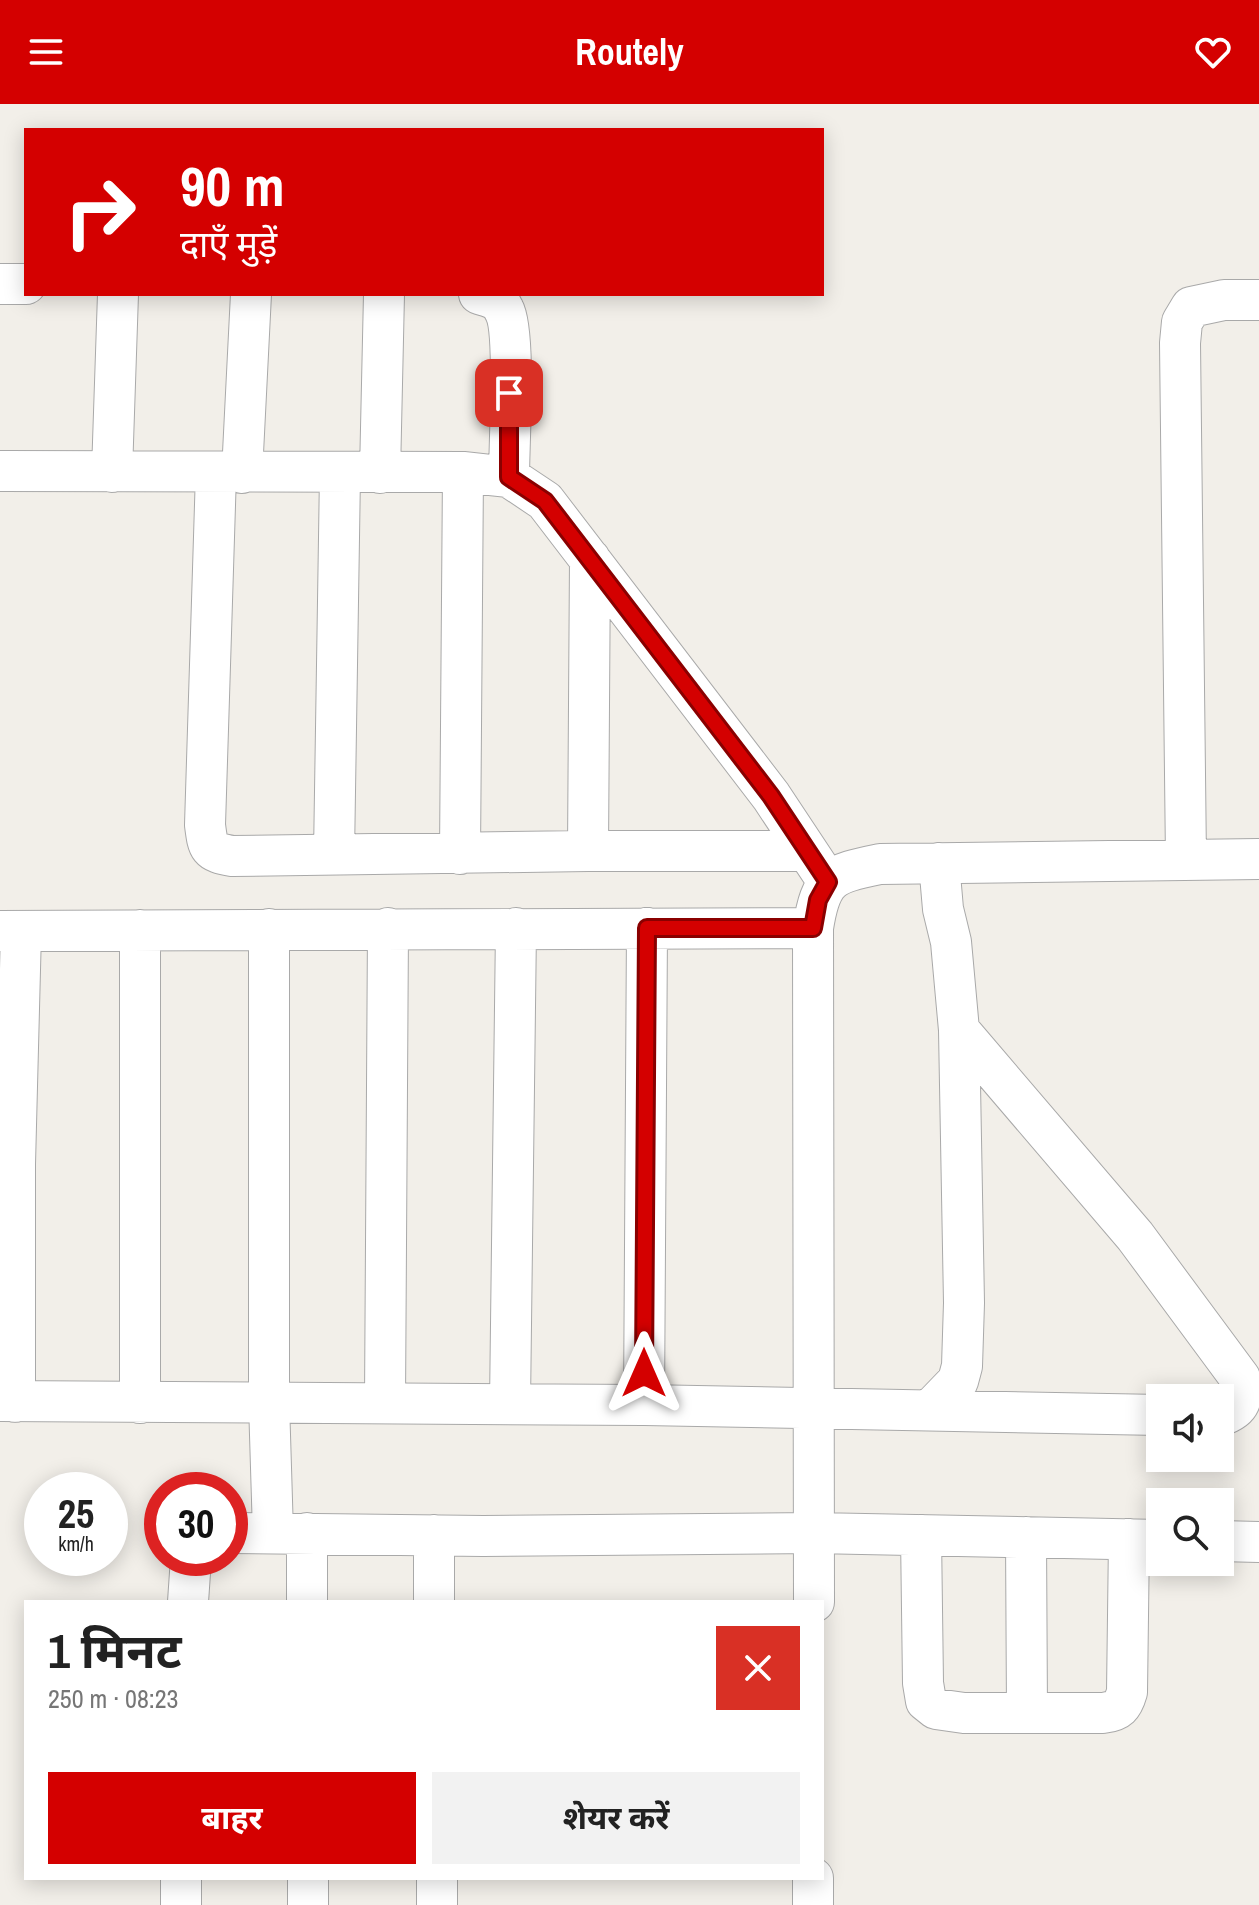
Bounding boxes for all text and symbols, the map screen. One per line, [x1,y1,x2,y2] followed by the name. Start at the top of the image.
[575,28,684,76] text: Routely
[24,30,68,74] icon: menu
[1191,30,1235,74] icon: heart
[180,148,285,223] text: 90 m
[48,160,152,264] icon: right
[180,220,277,268] text: दाएँ मुड़ें
[475,359,543,427] pin
[487,371,531,415] icon: arrive
[602,1331,686,1415] position arrow
[1146,1384,1234,1576] map controls
[1146,1384,1234,1472] button: sound
[144,1472,248,1576] speed limit sign: 30
[58,1487,94,1540] text: 25
[1146,1488,1234,1576] button: search
[58,1530,94,1557] text: km/h
[48,1618,182,1683] text: 1 मिनट
[716,1626,800,1710] button: close
[48,1681,178,1716] text: 250 m · 08:23
[48,1772,416,1864] button: बाहर
[432,1772,800,1864] button: शेयर करें

